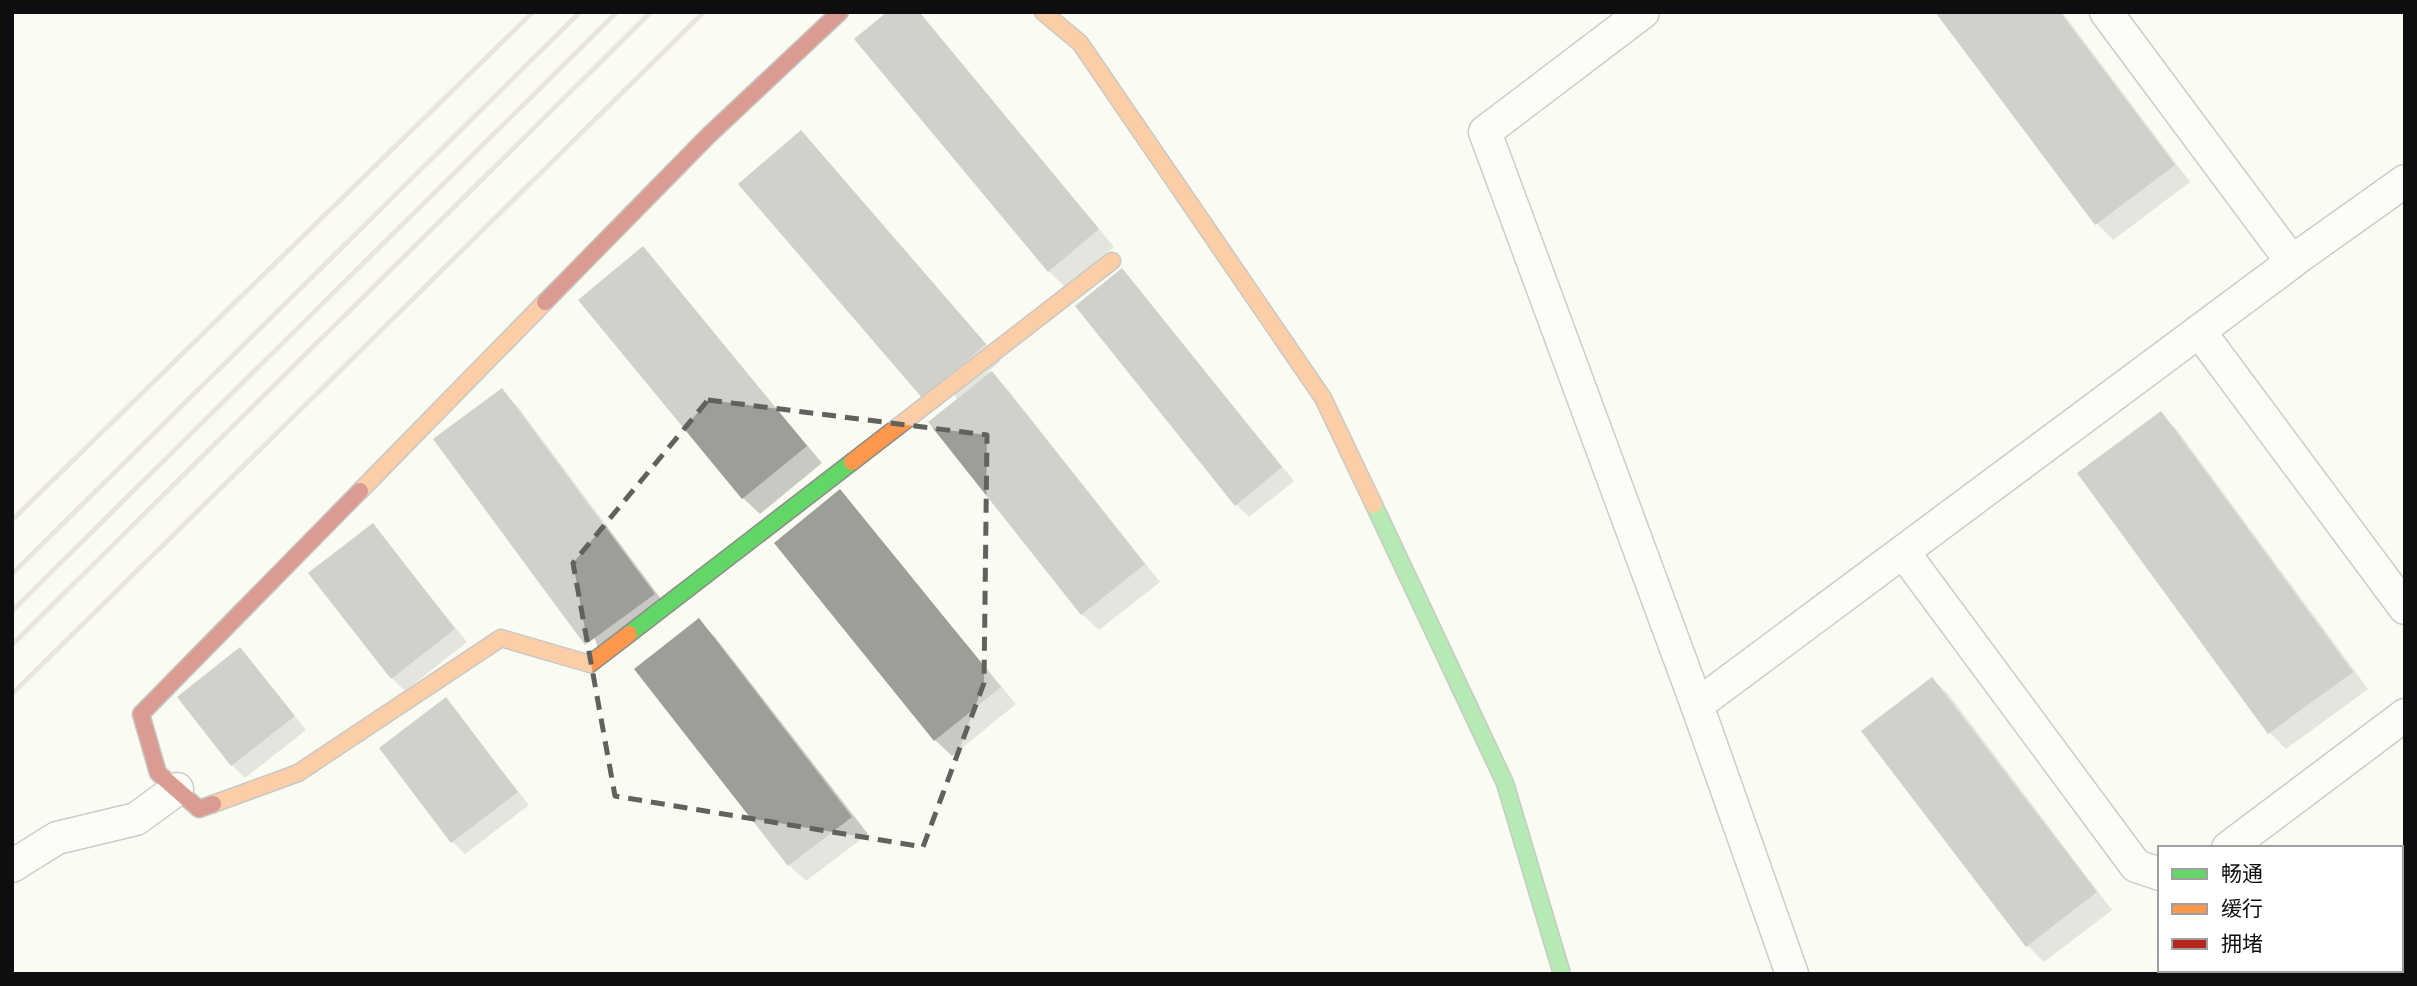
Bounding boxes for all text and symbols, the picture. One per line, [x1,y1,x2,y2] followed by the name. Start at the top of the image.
[2158,846,2403,972] legend
[2221,862,2263,886] text: 畅通
[2221,897,2263,921] text: 缓行
[2221,932,2263,956] text: 拥堵

